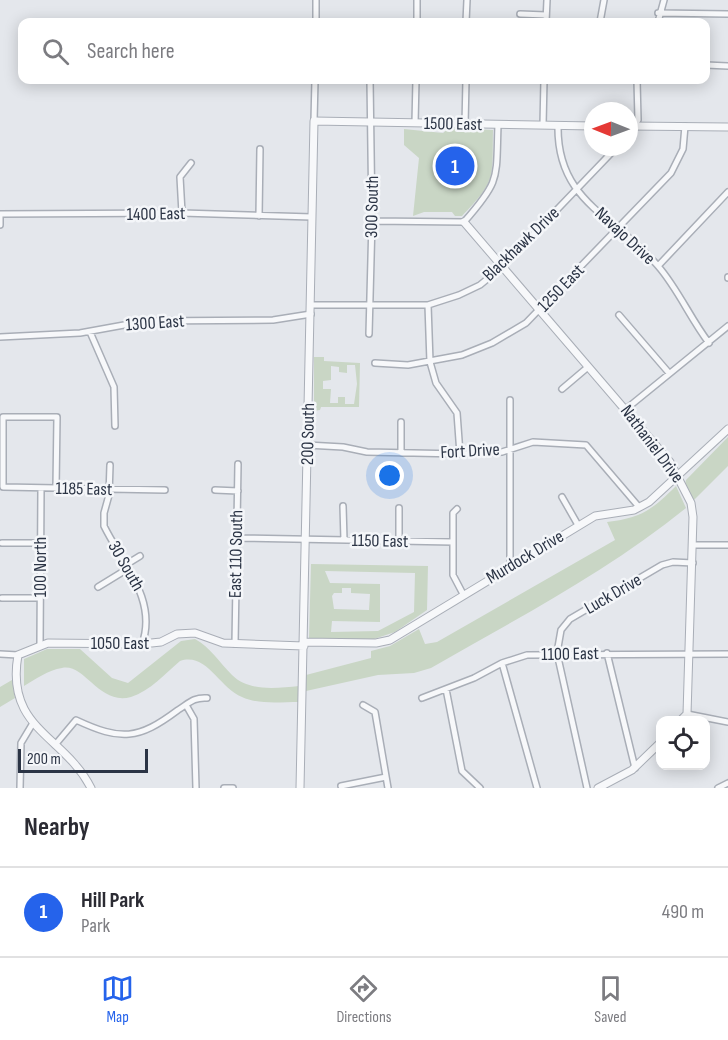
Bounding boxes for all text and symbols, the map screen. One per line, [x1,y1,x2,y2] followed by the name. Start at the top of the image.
[18,18,710,84] search box
[39,35,72,68] icon: search
[87,38,174,65] text: Search here
[584,102,638,156] north arrow
[424,113,483,135] street label: 1500 East
[436,144,474,188] pin: 1
[361,176,383,238] street label: 300 South
[478,202,564,286] street label: Blackhawk Drive
[126,203,186,225] street label: 1400 East
[591,203,659,269] street label: Navajo Drive
[533,259,589,316] street label: 1250 East
[125,310,186,336] street label: 1300 East
[616,401,688,487] street label: Nathaniel Drive
[297,403,319,465] street label: 200 South
[440,439,500,463] street label: Fort Drive
[375,461,404,490] your location
[56,478,113,500] street label: 1185 East
[225,510,247,598] street label: East 110 South
[483,526,567,588] street label: Murdock Drive
[351,530,409,552] street label: 1150 East
[30,537,51,597] street label: 100 North
[103,537,149,595] street label: 30 South
[581,569,645,619] street label: Luck Drive
[91,633,150,654] street label: 1050 East
[541,643,599,665] street label: 1100 East
[656,716,710,770] map controls
[656,716,710,770] button: locate
[18,746,148,774] scale bar
[27,750,61,769] text: 200 m
[24,812,90,843] text: Nearby
[81,887,144,914] text: Hill Park
[40,900,47,924] text: 1
[662,900,704,924] text: 490 m
[81,914,110,938] text: Park
[101,972,134,1027] tab: Map
[336,972,392,1027] tab: Directions
[594,972,627,1027] tab: Saved

